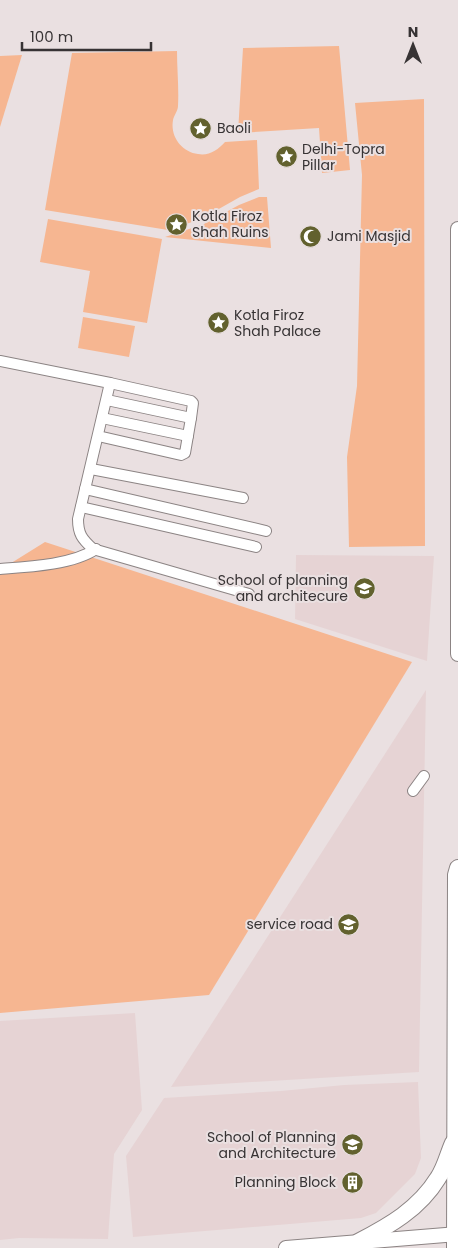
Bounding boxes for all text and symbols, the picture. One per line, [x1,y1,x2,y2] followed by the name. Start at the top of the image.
[22,20,151,52] scale bar
[388,20,438,70] north arrow
[408,22,418,42] text: N
[30,26,73,47] text: 100 m
[189,116,213,140] place icon: Baoli
[217,118,251,138] place label: Baoli
[302,139,385,175] place label: Delhi-Topra Pillar
[274,145,298,169] place icon: Delhi-Topra Pillar
[192,206,269,242] place label: Kotla Firoz Shah Ruins
[164,212,188,236] place icon: Kotla Firoz Shah Ruins
[299,224,323,248] mosque icon: Jami Masjid
[327,226,411,246] place label: Jami Masjid
[234,305,321,341] place label: Kotla Firoz Shah Palace
[206,311,230,335] place icon: Kotla Firoz Shah Palace
[218,570,348,606] place label: School of planning and architecure
[352,576,376,600] school or university icon: School of planning and architecure
[337,912,361,936] school or university icon: service road
[246,914,333,934] place label: service road
[207,1127,336,1163] place label: School of Planning and Architecture
[340,1133,364,1157] school or university icon: School of Planning and Architecture
[340,1170,364,1194] building icon: Planning Block
[235,1172,337,1192] place label: Planning Block

